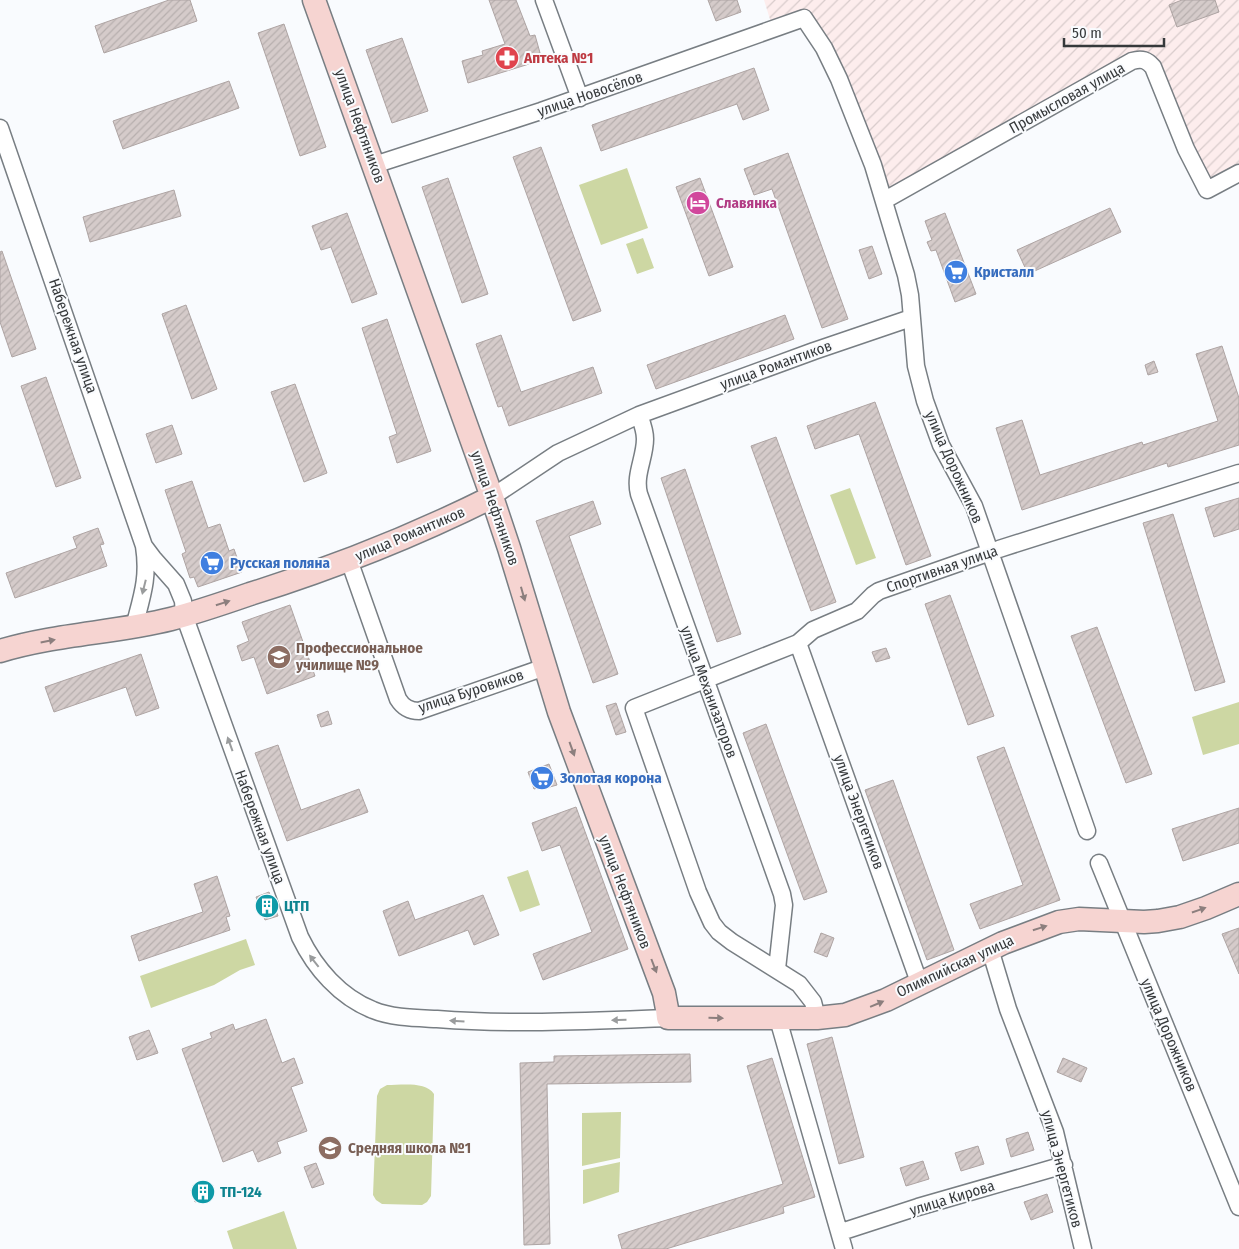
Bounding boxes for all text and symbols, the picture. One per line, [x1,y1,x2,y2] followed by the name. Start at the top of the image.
[1064,15,1164,47] scale bar
[1072,24,1102,42] text: 50 m
[494,45,520,71] pharmacy icon: Аптека №1
[523,49,593,67] place label: Аптека №1
[1006,59,1128,137] street label: Промысловая улица
[331,67,389,185] street label: улица Нефтяников
[535,68,645,120] street label: улица Новосёлов
[685,190,711,216] hotel icon: Славянка
[716,194,777,212] place label: Славянка
[943,259,969,285] supermarket icon: Кристалл
[974,263,1034,281] place label: Кристалл
[45,276,101,396] street label: Набережная улица
[718,336,834,394] street label: улица Романтиков
[921,408,987,526] street label: улица Дорожников
[467,448,523,568] street label: улица Нефтяников
[352,503,468,565] street label: улица Романтиков
[884,542,1000,596] street label: Спортивная улица
[199,550,225,576] supermarket icon: Русская поляна
[230,554,330,572] place label: Русская поляна
[140,579,148,594] one-way arrow
[519,586,527,601] one-way arrow
[216,598,231,606] one-way arrow
[677,623,741,761] street label: улица Механизаторов
[40,636,56,644] one-way arrow
[295,639,423,674] place label: Профессиональное училище №9
[266,644,292,670] school or university icon: Профессиональное училище №9
[416,666,526,716] street label: улица Буровиков
[226,737,233,752] one-way arrow
[569,741,576,756] one-way arrow
[830,752,888,872] street label: улица Энергетиков
[529,765,555,791] supermarket icon: Золотая корона
[231,767,289,887] street label: Набережная улица
[559,769,662,787] place label: Золотая корона
[595,833,655,951] street label: улица Нефтяников
[254,893,280,919] building icon: ЦТП
[284,897,309,915] place label: ЦТП
[1192,906,1207,913] one-way arrow
[1032,924,1047,931] one-way arrow
[893,931,1017,1001] street label: Олимпийская улица
[309,954,319,967] one-way arrow
[650,959,658,974] one-way arrow
[1137,976,1201,1094] street label: улица Дорожников
[870,999,884,1007] one-way arrow
[709,1015,725,1023] one-way arrow
[448,1016,464,1024] one-way arrow
[611,1016,627,1024] one-way arrow
[1038,1108,1086,1230] street label: улица Энергетиков
[317,1135,343,1161] school or university icon: Средняя школа №1
[348,1139,471,1157] place label: Средняя школа №1
[907,1177,997,1219] street label: улица Кирова
[190,1179,216,1205] building icon: ТП-124
[220,1183,262,1201] place label: ТП-124

